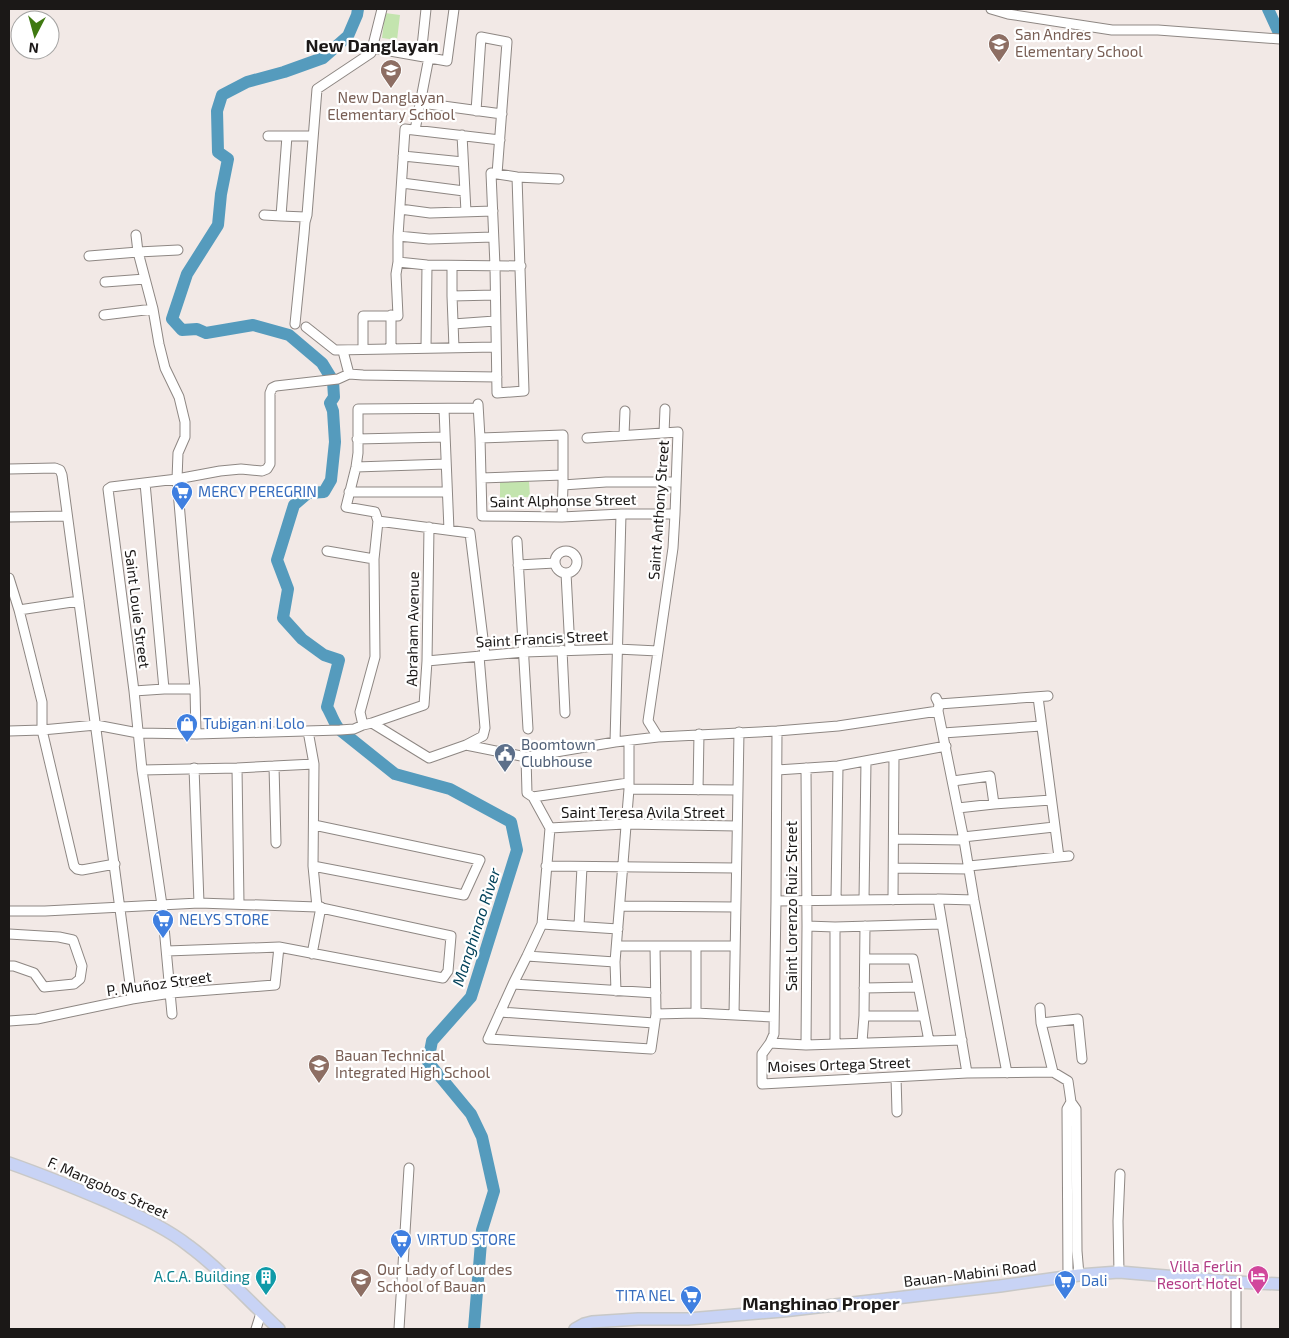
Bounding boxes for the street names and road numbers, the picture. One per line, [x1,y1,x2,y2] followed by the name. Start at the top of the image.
[644,439,672,580] street label: Saint Anthony Street
[489,490,637,510] street label: Saint Alphonse Street
[122,548,154,670] street label: Saint Louie Street
[402,571,422,687] street label: Abraham Avenue
[475,626,609,650] street label: Saint Francis Street
[561,803,725,821] street label: Saint Teresa Avila Street
[782,820,800,991] street label: Saint Lorenzo Ruiz Street
[105,967,213,999] street label: P. Muñoz Street
[767,1052,911,1075] street label: Moises Ortega Street
[45,1152,172,1222] street label: F. Mangobos Street
[902,1256,1037,1290] street label: Bauan-Mabini Road

